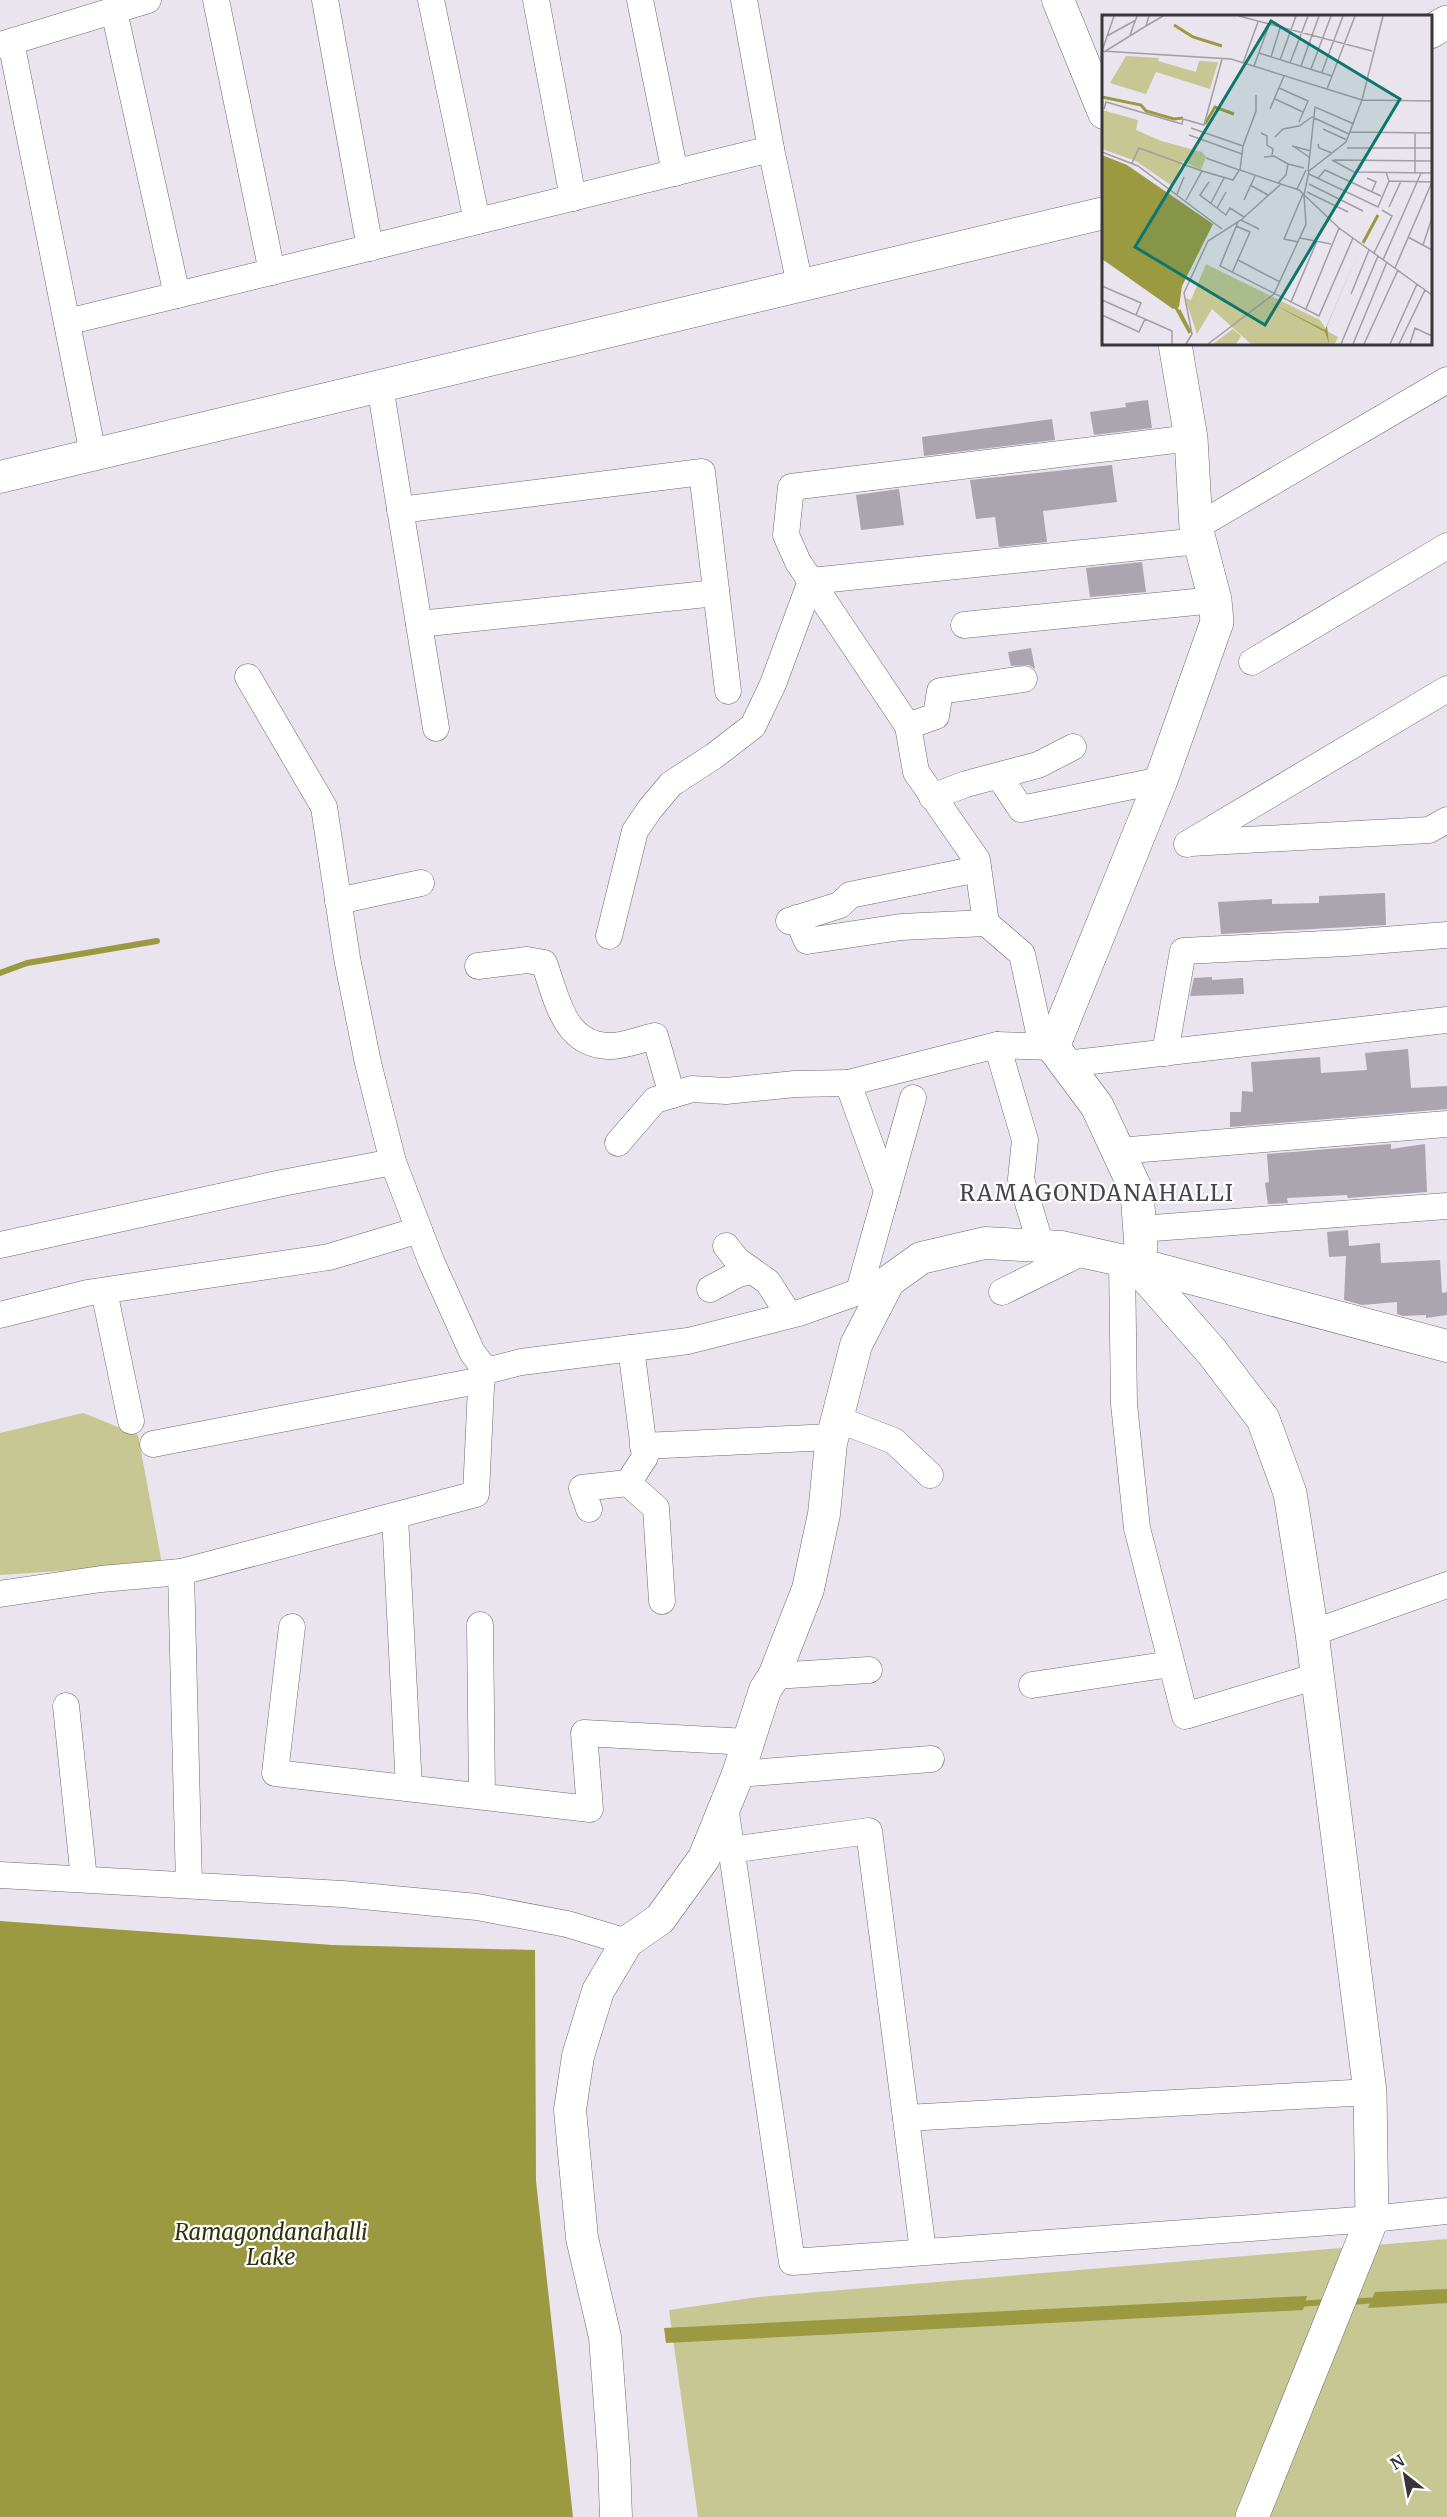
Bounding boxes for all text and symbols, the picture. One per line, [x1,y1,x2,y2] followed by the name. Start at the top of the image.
[1102,15,1432,345] inset map
[959,1179,1235,1207] district label: RAMAGONDANAHALLI
[174,2218,368,2271] water label: Ramagondanahalli Lake
[1375,2445,1435,2505] north arrow
[1387,2450,1408,2474] text: N

